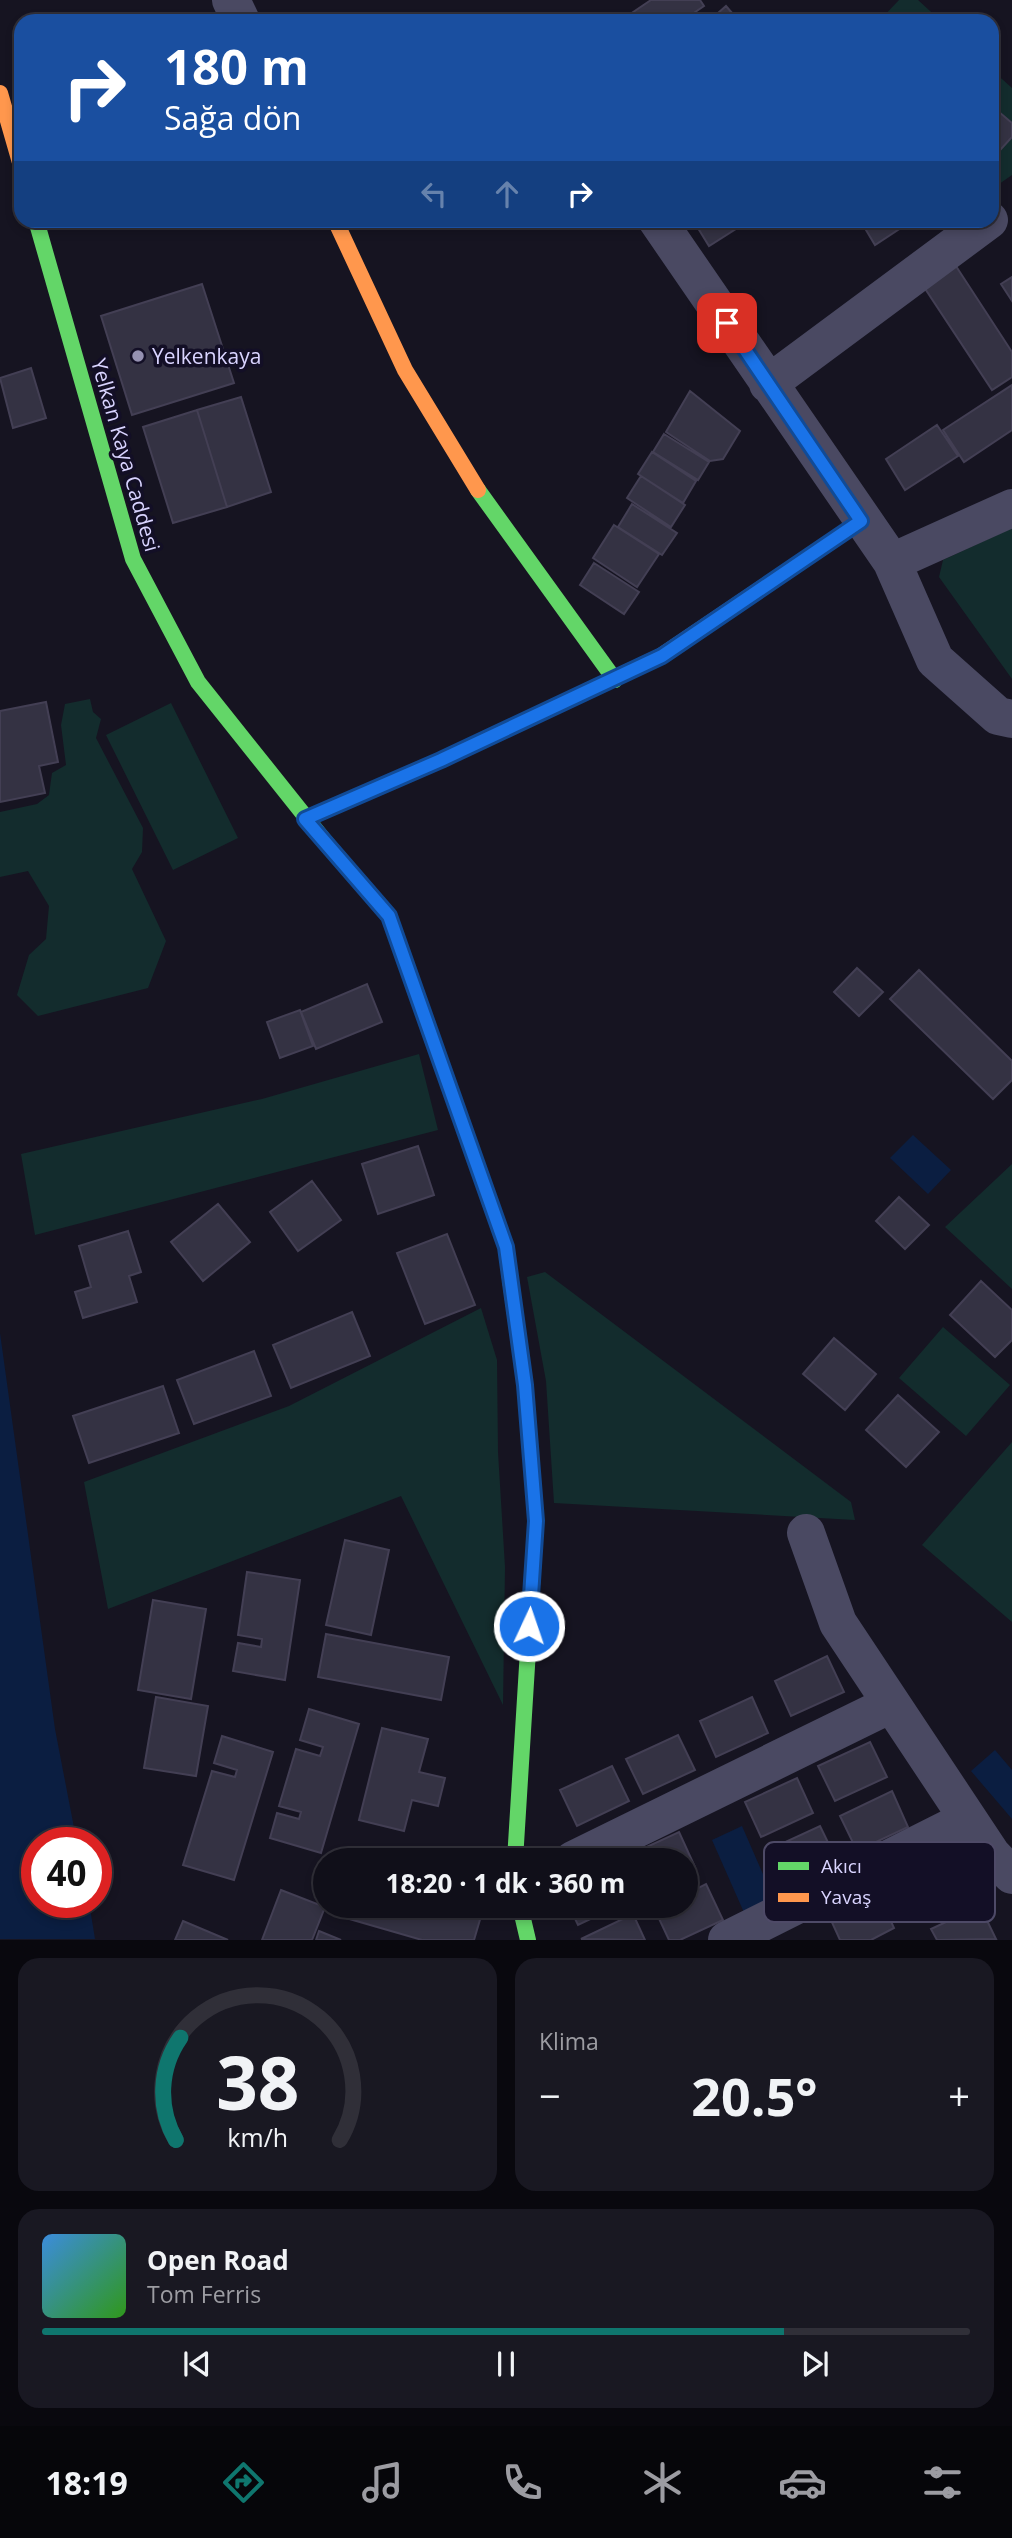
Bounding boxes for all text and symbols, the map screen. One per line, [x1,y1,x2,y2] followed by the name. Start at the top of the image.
[164,33,309,99] text: 180 m
[49,42,140,133] icon: right
[164,96,301,139] text: Sağa dön
[415,175,453,213] icon: left
[488,175,526,213] icon: ahead
[561,175,599,213] icon: right
[697,293,757,353] pin
[708,304,746,342] icon: arrive
[152,342,261,370] place label: Yelkenkaya
[130,348,146,364] marker: Yelkenkaya
[85,355,167,555] street label: Yelkan Kaya Caddesi
[492,1589,566,1663] position arrow
[21,1827,112,1918] speed limit sign: 40
[764,1842,995,1922] legend
[821,1853,862,1879] text: Akıcı
[386,1865,625,1901] text: 18:20 · 1 dk · 360 m
[821,1884,871,1910] text: Yavaş
[539,2025,599,2057] text: Klima
[216,2033,299,2132] text: 38
[691,2060,818,2131] text: 20.5°
[539,2069,561,2121] text: −
[948,2069,970,2121] text: +
[227,2120,288,2154] text: km/h
[147,2242,289,2278] text: Open Road
[147,2278,261,2310] text: Tom Ferris
[178,2345,216,2383] icon: previous
[487,2345,525,2383] icon: pause
[796,2345,834,2383] icon: next
[219,2458,268,2507] icon: directions
[358,2458,407,2507] icon: music
[498,2458,547,2507] icon: phone
[638,2458,687,2507] icon: climate
[778,2458,827,2507] icon: car
[918,2458,967,2507] icon: filters
[45,2461,128,2504] text: 18:19

